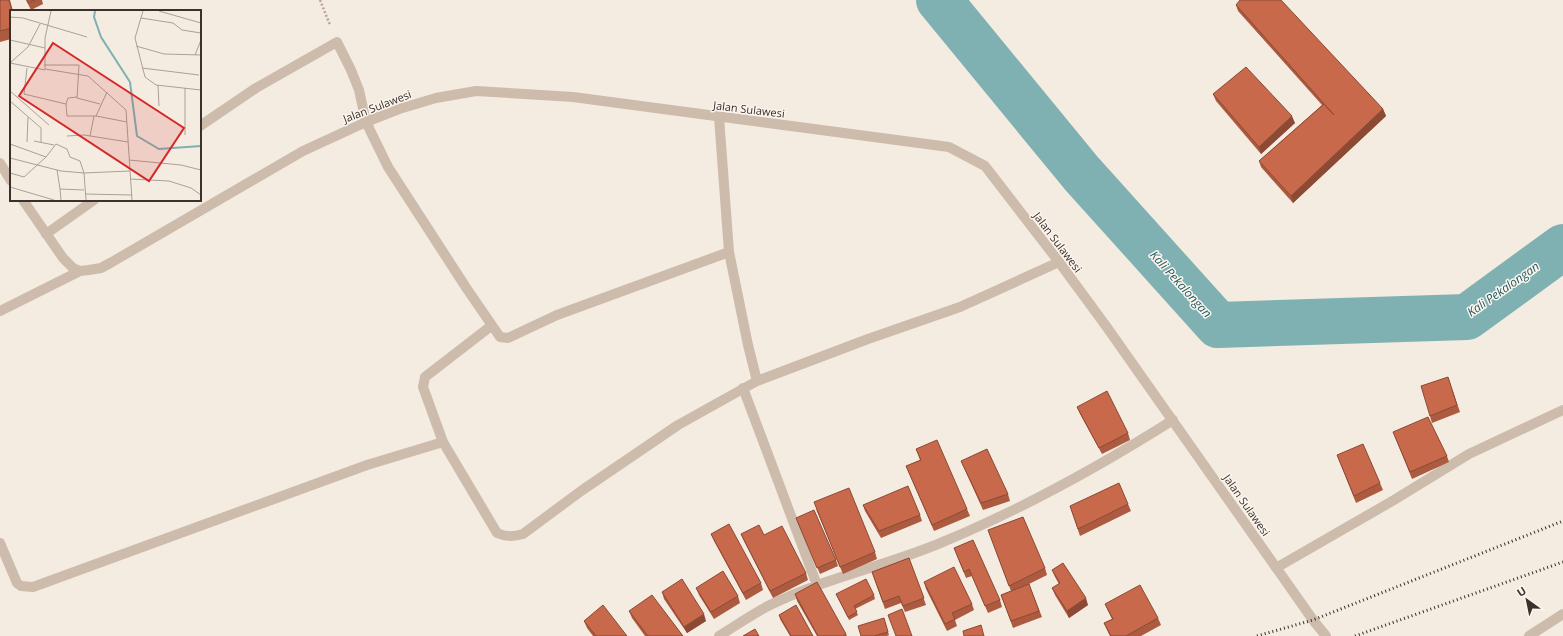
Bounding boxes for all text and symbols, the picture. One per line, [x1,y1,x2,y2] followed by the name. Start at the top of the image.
[10,10,201,201] inset map
[340,86,413,126] street label: Jalan Sulawesi
[711,97,786,121] street label: Jalan Sulawesi
[1030,208,1086,275] street label: Jalan Sulawesi
[1146,247,1216,321] water label: Kali Pekalongan
[1463,258,1543,320] water label: Kali Pekalongan
[1220,470,1274,539] street label: Jalan Sulawesi
[1507,580,1547,620] north arrow
[1514,583,1529,600] text: U

